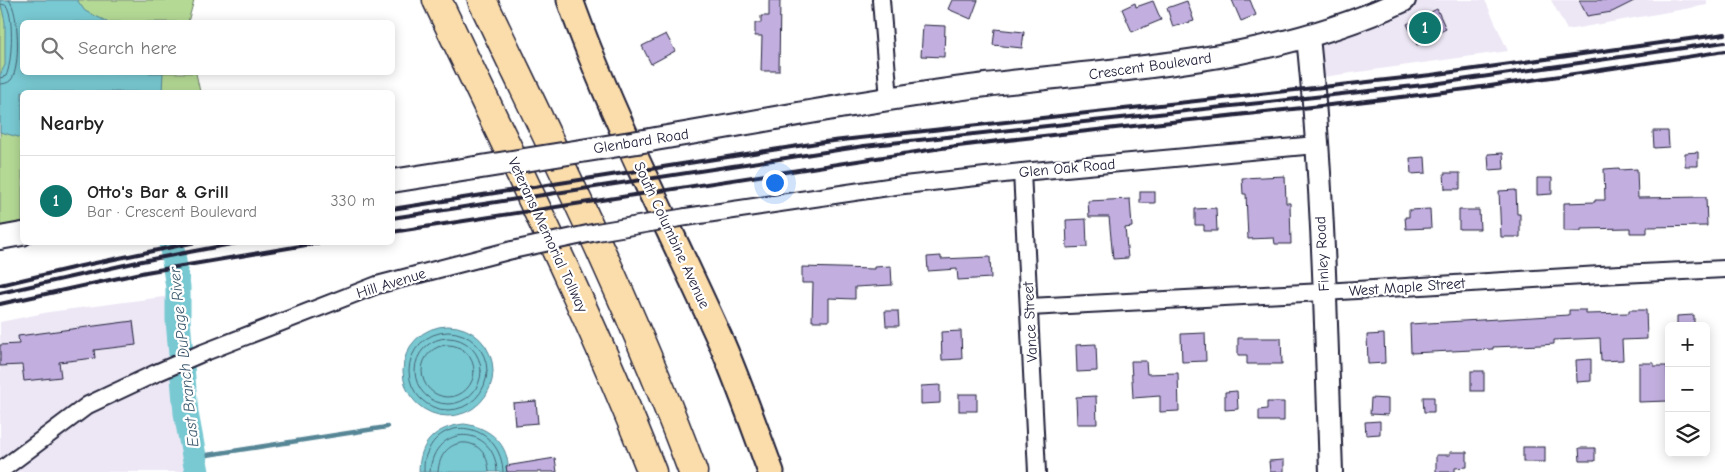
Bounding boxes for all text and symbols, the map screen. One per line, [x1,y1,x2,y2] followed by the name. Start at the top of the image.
[1409,9,1441,47] pin: 1
[20,20,395,75] search box
[38,34,66,62] icon: search
[78,37,177,59] text: Search here
[1087,48,1213,84] street label: Crescent Boulevard
[40,111,104,135] text: Nearby
[592,125,690,157] street label: Glenbard Road
[504,155,592,316] street label: Veterans Memorial Tollway
[1018,155,1116,181] street label: Glen Oak Road
[630,159,714,312] street label: South Columbine Avenue
[762,170,788,196] your location
[87,181,229,203] text: Otto's Bar & Grill
[53,192,59,210] text: 1
[330,192,375,210] text: 330 m
[87,203,257,221] text: Bar · Crescent Boulevard
[1311,216,1333,292] street label: Finley Road
[354,264,428,302] street label: Hill Avenue
[166,265,202,448] water label: East Branch DuPage River
[1348,274,1467,300] street label: West Maple Street
[1019,281,1041,363] street label: Vance Street
[1665,322,1710,457] map controls
[1665,322,1710,367] button: +
[1665,367,1710,412] button: −
[1665,412,1710,457] button: layers

